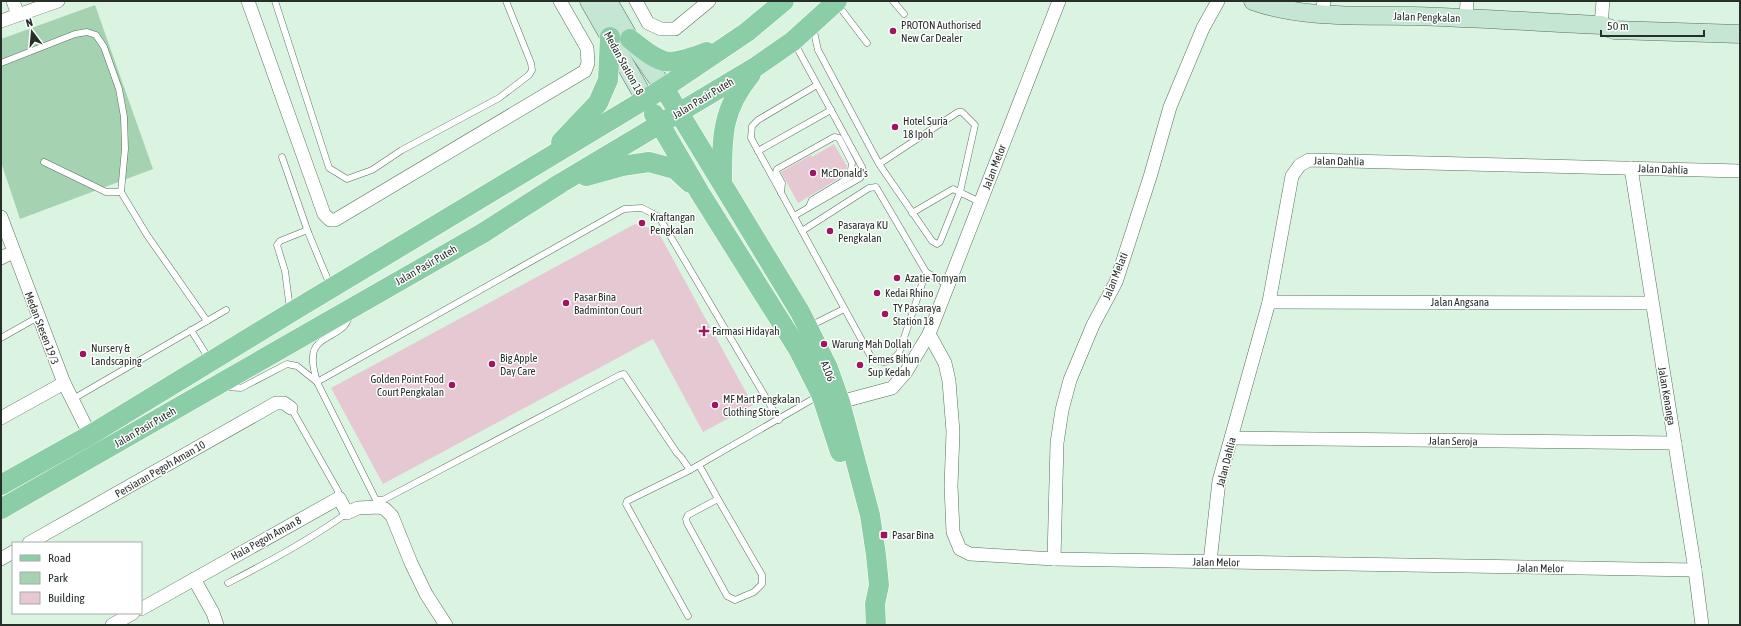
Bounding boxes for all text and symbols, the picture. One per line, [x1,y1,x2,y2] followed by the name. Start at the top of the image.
[1393,10,1461,24] street label: Jalan Pengkalan
[12,12,52,52] north arrow
[1601,12,1704,38] scale bar
[24,16,34,29] text: N
[901,19,981,44] place label: PROTON Authorised New Car Dealer
[1607,19,1629,33] text: 50 m
[888,26,898,36] marker: PROTON Authorised New Car Dealer
[602,29,646,97] street label: Medan Station 18
[670,75,736,121] street label: Jalan Pasir Puteh
[903,115,948,140] place label: Hotel Suria 18 Ipoh
[890,122,900,132] marker: Hotel Suria 18 Ipoh
[980,142,1008,191] street label: Jalan Melor
[1314,155,1364,167] street label: Jalan Dahlia
[1637,162,1689,176] street label: Jalan Dahlia
[821,167,868,179] place label: McDonald's
[808,168,818,178] marker: McDonald's
[650,211,695,236] place label: Kraftangan Pengkalan
[637,218,647,228] marker: Kraftangan Pengkalan
[838,219,888,244] place label: Pasaraya KU Pengkalan
[825,226,835,236] marker: Pasaraya KU Pengkalan
[393,243,459,287] street label: Jalan Pasir Puteh
[1100,251,1130,301] street label: Jalan Melati
[905,272,966,284] place label: Azatie Tomyam
[892,273,902,283] marker: Azatie Tomyam
[885,287,933,299] place label: Kedai Rhino
[872,288,882,298] marker: Kedai Rhino
[23,290,61,366] street label: Medan Stesen 19/3
[574,291,642,316] place label: Pasar Bina Badminton Court
[1431,296,1489,308] street label: Jalan Angsana
[561,298,571,308] marker: Pasar Bina Badminton Court
[893,302,941,327] place label: TY Pasaraya Station 18
[880,309,890,319] marker: TY Pasaraya Station 18
[712,325,780,337] place label: Farmasi Hidayah
[699,326,709,336] marker: Farmasi Hidayah
[832,338,912,350] place label: Warung Mah Dollah
[819,339,829,349] marker: Warung Mah Dollah
[91,342,142,367] place label: Nursery & Landscaping
[78,349,88,359] marker: Nursery & Landscaping
[500,352,538,377] place label: Big Apple Day Care
[868,353,919,378] place label: Femes Bihun Sup Kedah
[487,359,497,369] marker: Big Apple Day Care
[819,359,837,383] street label: A106
[855,360,865,370] marker: Femes Bihun Sup Kedah
[1656,366,1678,426] street label: Jalan Kenanga
[370,373,444,398] place label: Golden Point Food Court Pengkalan
[447,380,457,390] marker: Golden Point Food Court Pengkalan
[723,393,800,418] place label: MF Mart Pengkalan Clothing Store
[710,400,720,410] marker: MF Mart Pengkalan Clothing Store
[112,405,178,449] street label: Jalan Pasir Puteh
[1428,435,1478,447] street label: Jalan Seroja
[1214,436,1238,488] street label: Jalan Dahlia
[113,438,207,500] street label: Persiaran Pegoh Aman 10
[229,514,303,562] street label: Hala Pegoh Aman 8
[892,529,934,541] place label: Pasar Bina
[879,530,889,540] marker: Pasar Bina
[12,542,142,614] legend
[48,551,71,565] text: Road
[1192,556,1240,568] street label: Jalan Melor
[1516,562,1564,574] street label: Jalan Melor
[48,571,69,585] text: Park
[48,591,86,605] text: Building

